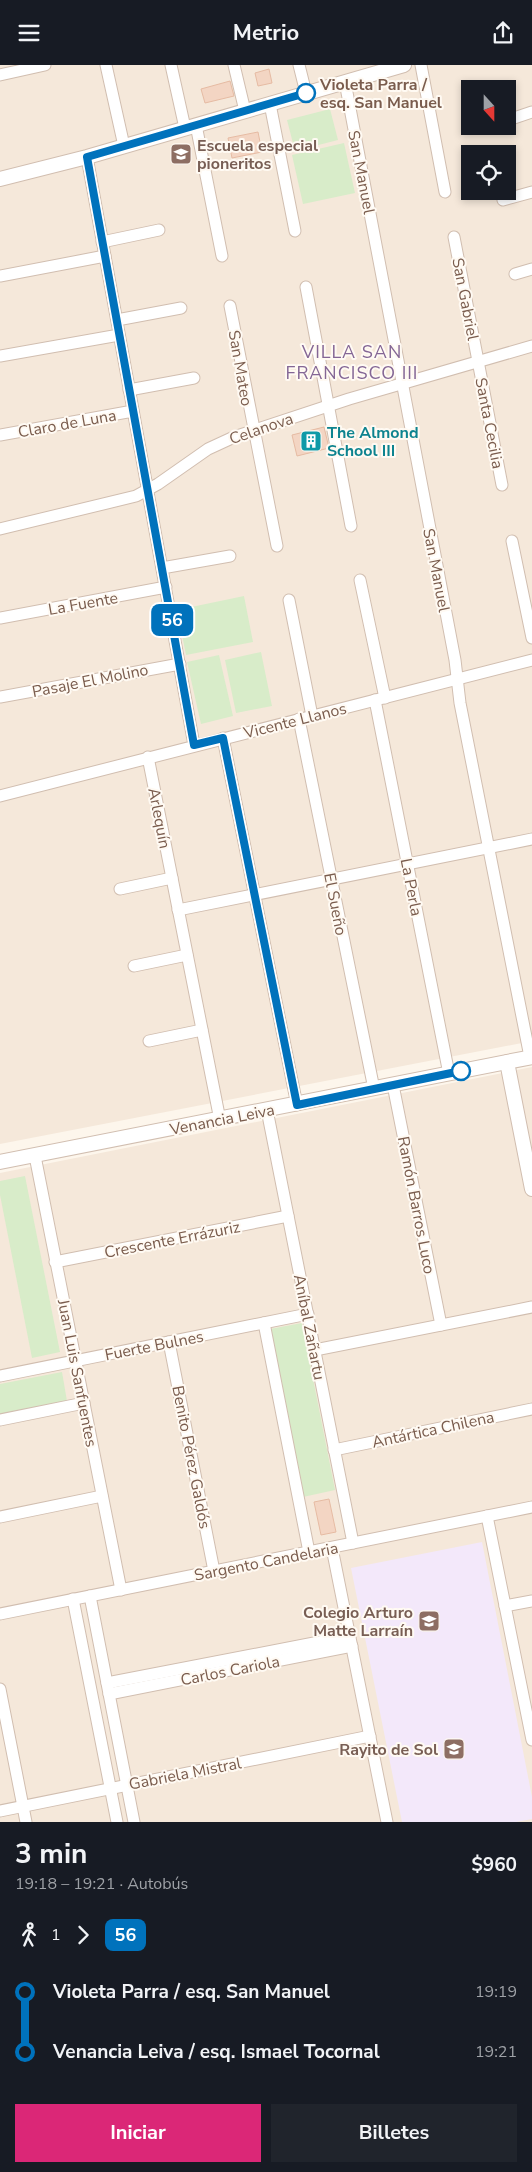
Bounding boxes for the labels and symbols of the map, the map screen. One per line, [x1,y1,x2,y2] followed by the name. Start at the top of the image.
[319,74,442,114] place label: Violeta Parra / esq. San Manuel
[461,80,516,135] north arrow
[296,83,316,103] marker: Violeta Parra / esq. San Manuel
[342,128,380,216] street label: San Manuel
[197,135,318,175] place label: Escuela especial pioneritos
[169,142,193,166] school or university icon: Escuela especial pioneritos
[446,256,484,343] street label: San Gabriel
[223,329,258,408] street label: San Mateo
[286,340,418,385] district label: VILLA SAN FRANCISCO III
[469,376,509,471] street label: Santa Cecilia
[16,404,118,443] street label: Claro de Luna
[226,408,296,450] street label: Celanova
[327,422,419,462] place label: The Almond School III
[299,429,323,453] building icon: The Almond School III
[417,526,455,614] street label: San Manuel
[47,587,120,621] street label: La Fuente
[150,604,194,636] line badge: 56
[30,659,150,703] street label: Pasaje El Molino
[241,698,349,745] street label: Vicente Llanos
[142,786,176,851] street label: Arlequín
[395,856,427,918] street label: La Perla
[318,871,352,938] street label: El Sueño
[451,1061,471,1081] unlabelled marker
[167,1099,276,1141] street label: Venancia Leiva
[392,1134,440,1276] street label: Ramón Barros Luco
[102,1216,242,1264] street label: Crescente Errázuriz
[288,1272,330,1382] street label: Aníbal Zañartu
[52,1297,102,1449] street label: Juan Luis Sanfuentes
[103,1326,205,1366] street label: Fuerte Bulnes
[166,1384,216,1531] street label: Benito Pérez Galdós
[370,1406,496,1454] street label: Antártica Chilena
[192,1537,340,1587] street label: Sargento Candelaria
[303,1602,413,1642] place label: Colegio Arturo Matte Larraín
[417,1609,441,1633] school or university icon: Colegio Arturo Matte Larraín
[179,1651,282,1691] street label: Carlos Cariola
[442,1737,466,1761] school or university icon: Rayito de Sol
[339,1739,438,1761] place label: Rayito de Sol
[127,1752,244,1796] street label: Gabriela Mistral

